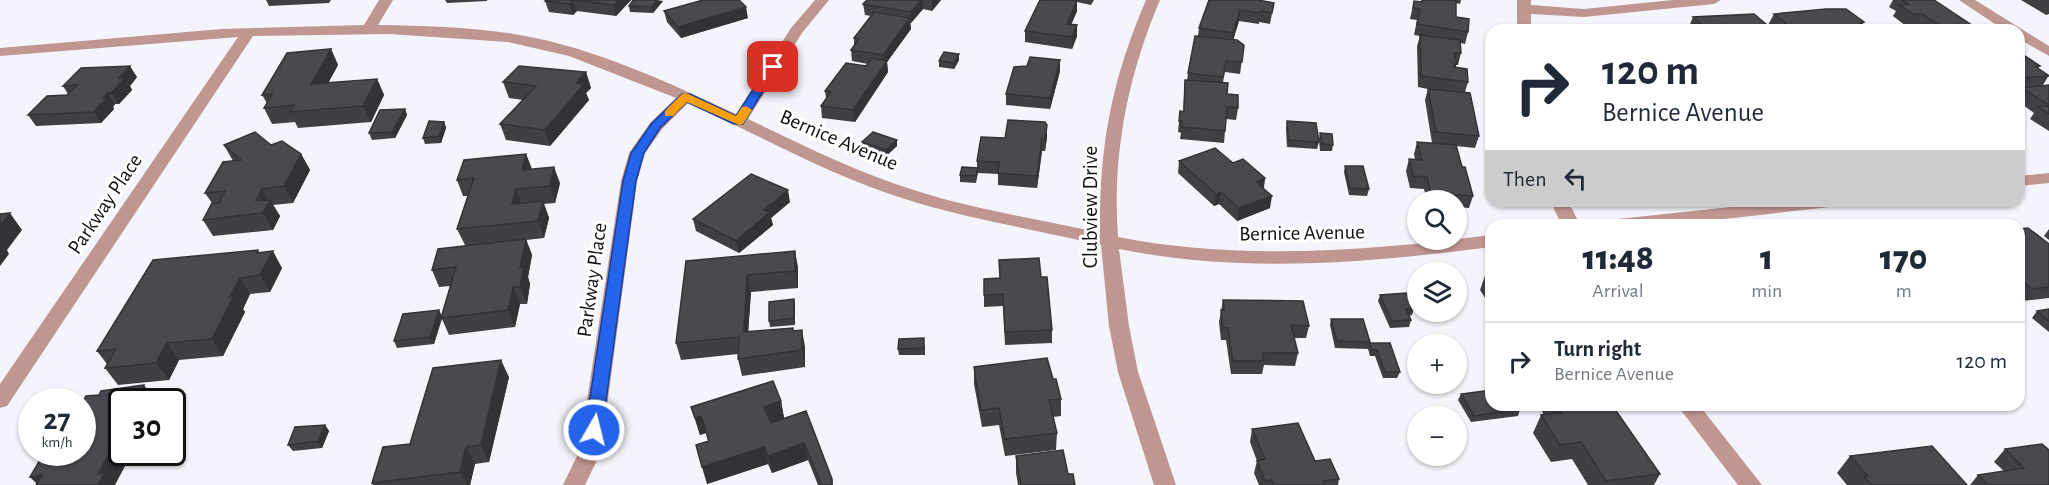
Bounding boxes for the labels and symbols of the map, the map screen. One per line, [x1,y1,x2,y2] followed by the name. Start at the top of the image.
[747,41,798,92] pin
[777,106,901,174] street label: Bernice Avenue
[1080,146,1101,268] street label: Clubview Drive
[64,150,146,258] street label: Parkway Place
[574,221,610,339] street label: Parkway Place
[1239,221,1365,245] street label: Bernice Avenue
[108,388,186,466] speed limit sign: 30
[562,398,626,462] position arrow

